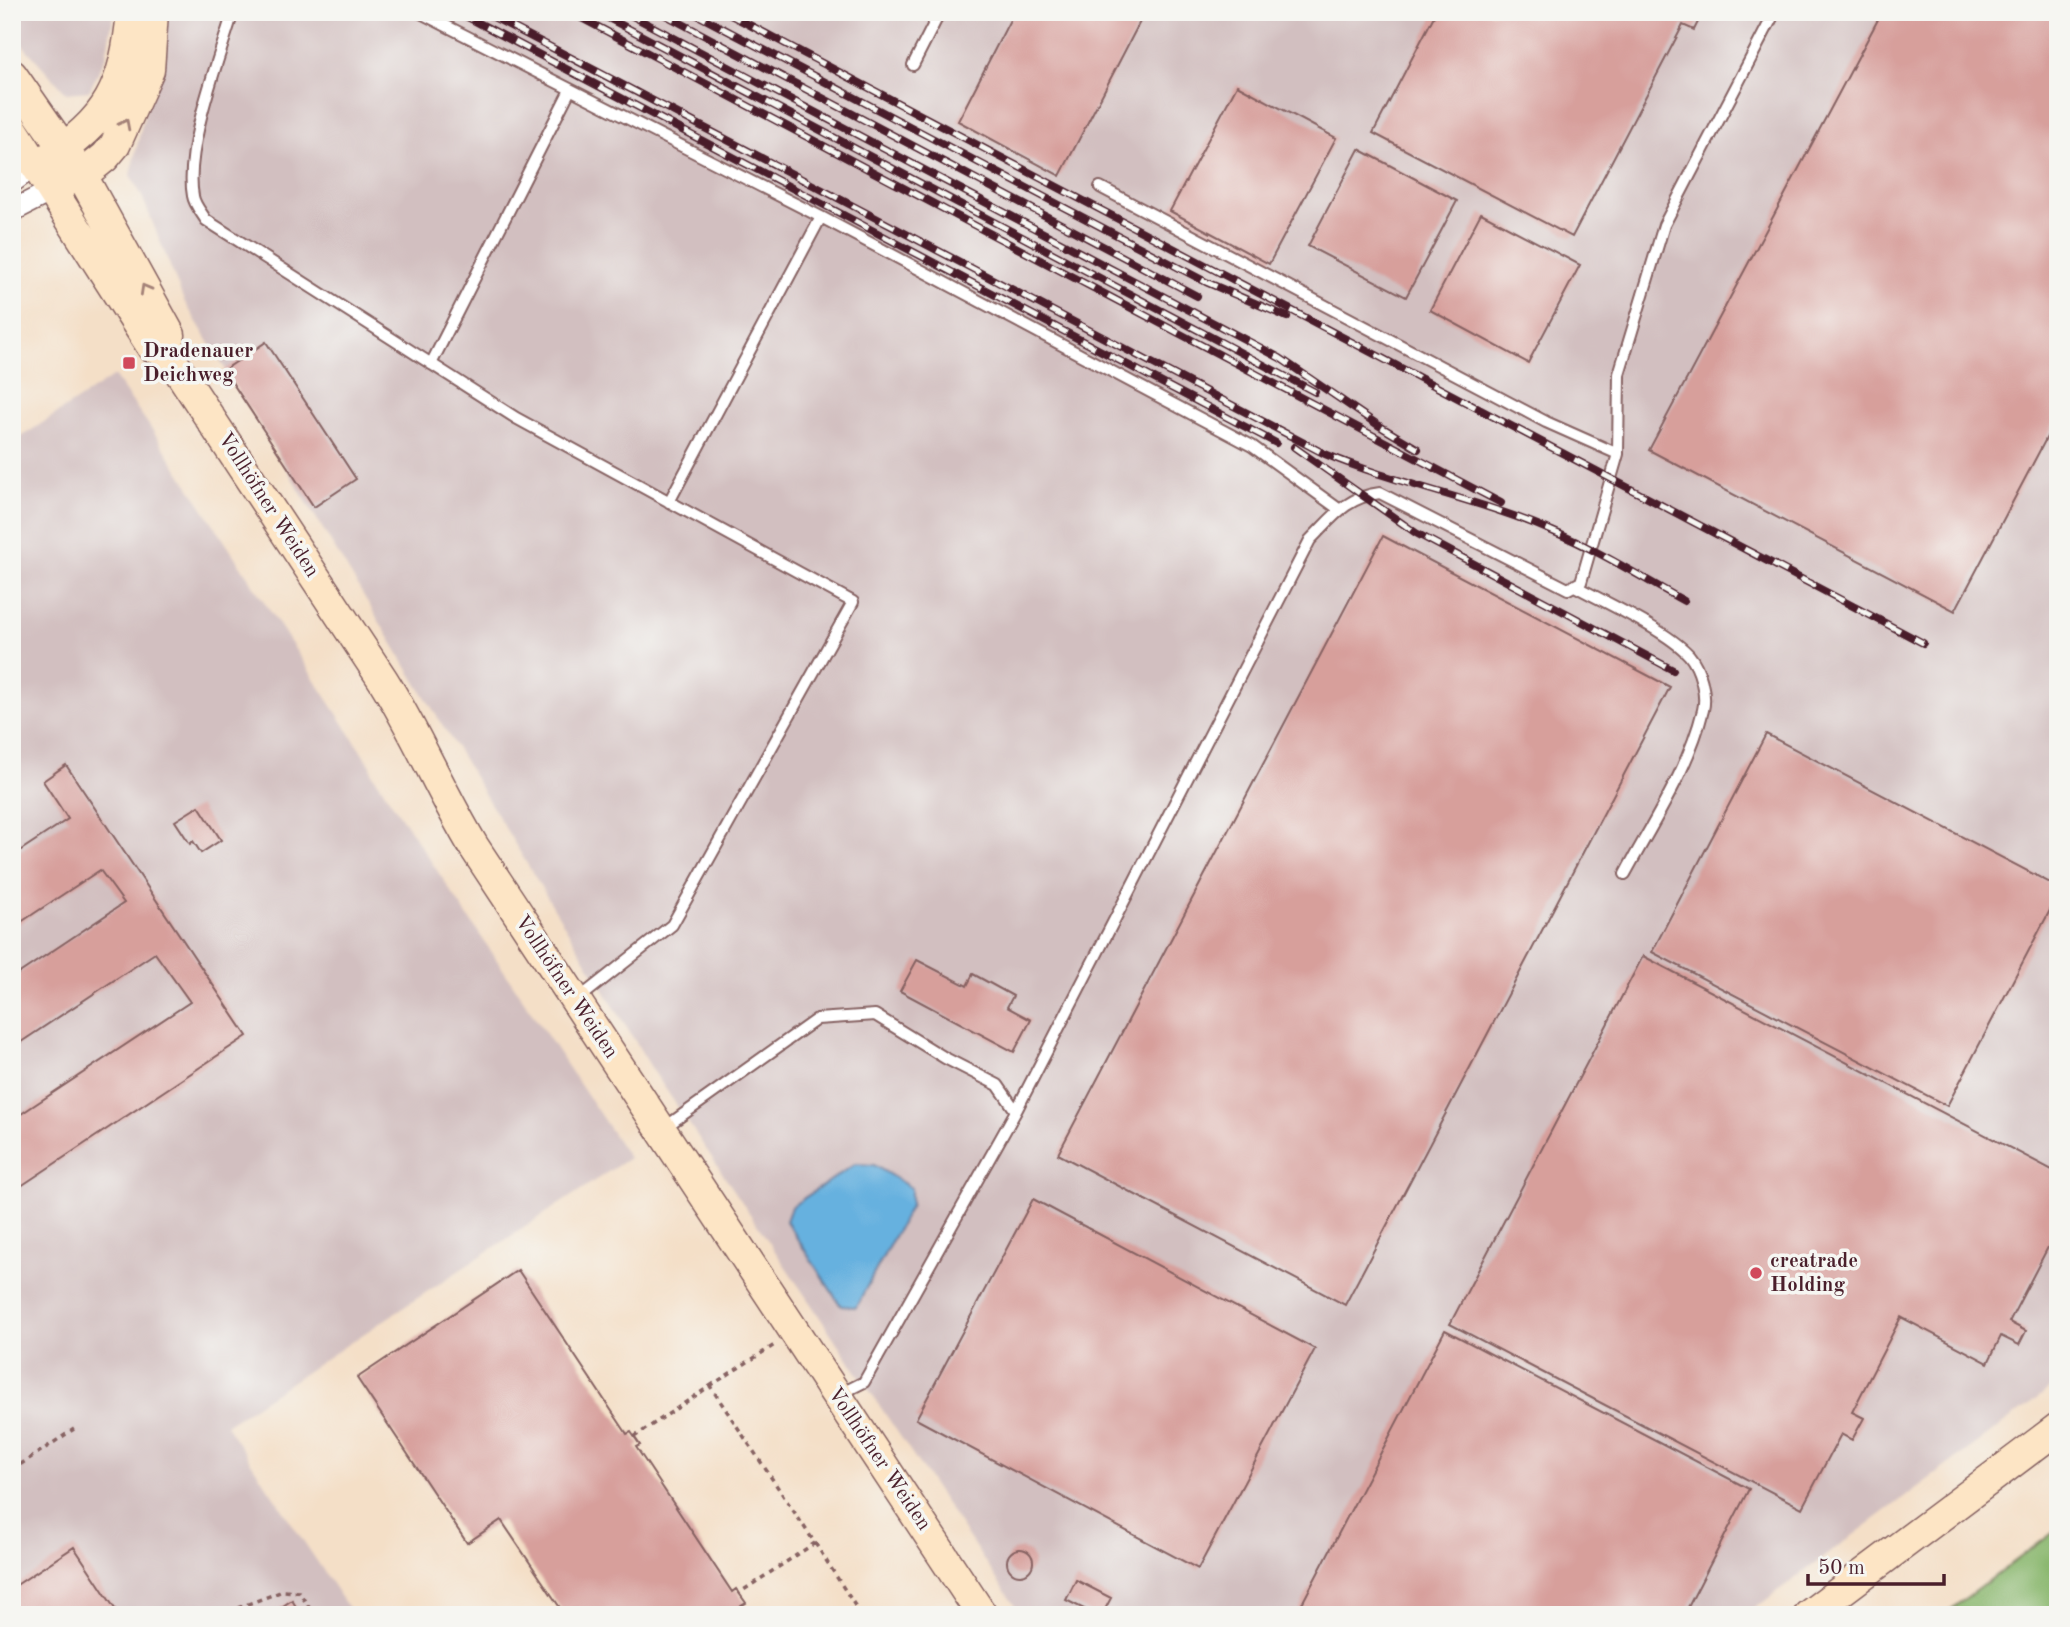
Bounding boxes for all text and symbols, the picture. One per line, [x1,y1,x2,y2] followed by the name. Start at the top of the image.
[117,119,130,131] one-way arrow
[140,284,153,297] one-way arrow
[143,341,253,386] place label: Dradenauer Deichweg
[121,355,137,371] marker: Dradenauer Deichweg
[213,429,323,581] street label: Vollhöfner Weiden
[510,912,622,1062] street label: Vollhöfner Weiden
[1770,1251,1858,1296] place label: creatrade Holding
[1748,1265,1764,1281] marker: creatrade Holding
[823,1384,935,1534] street label: Vollhöfner Weiden
[1808,1543,1944,1587] scale bar
[1818,1558,1865,1579] text: 50 m

